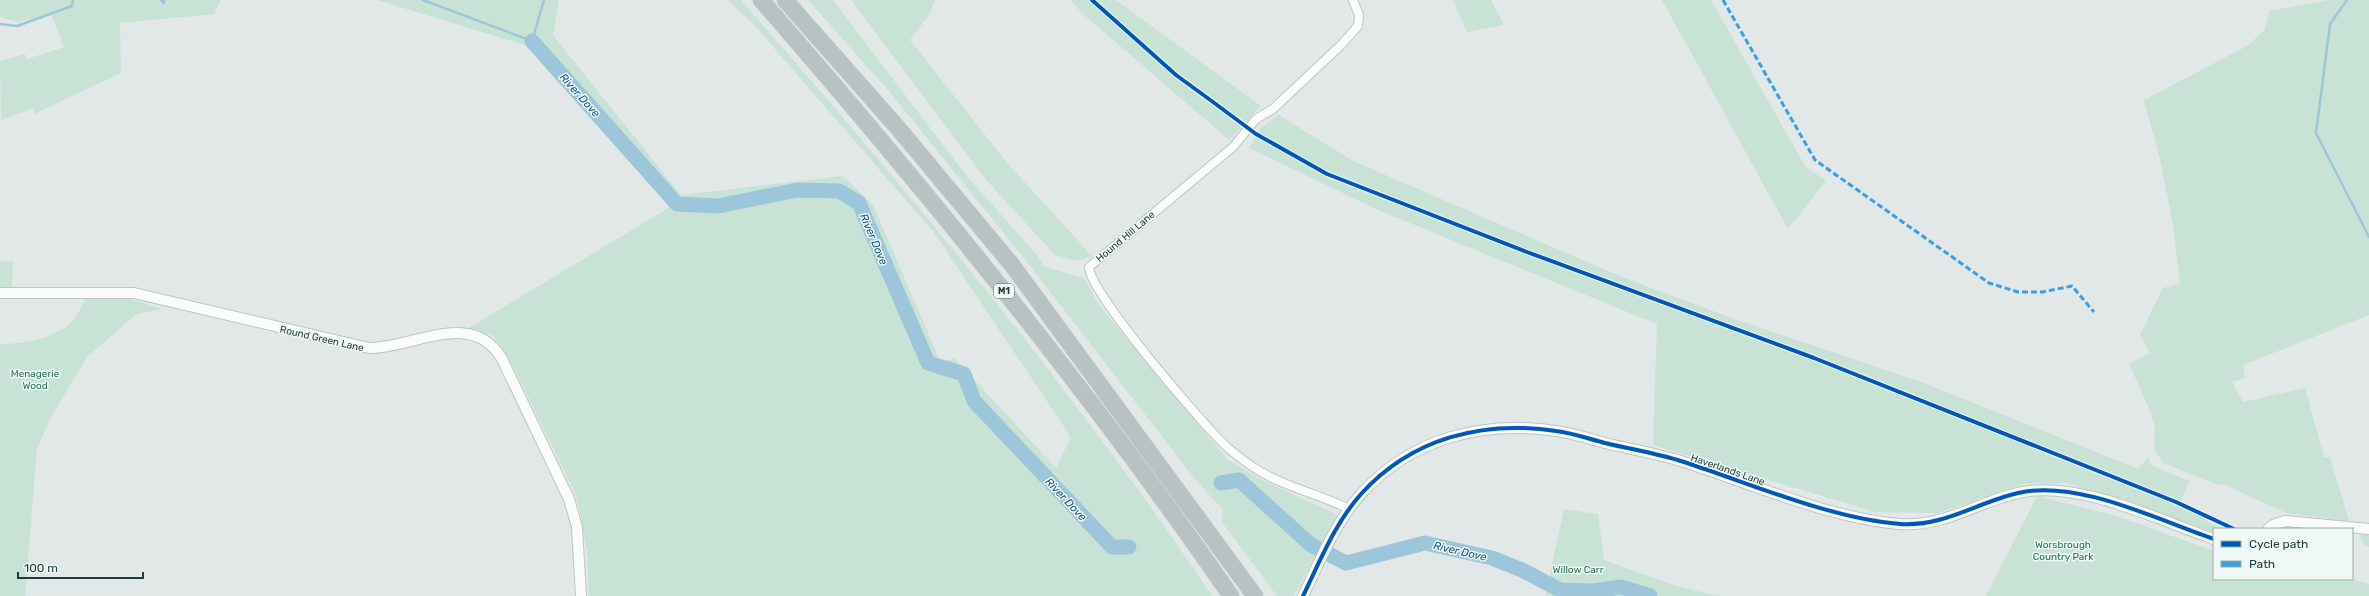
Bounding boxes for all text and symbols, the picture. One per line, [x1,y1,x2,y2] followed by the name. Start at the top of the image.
[557,71,603,120] water label: River Dove
[1094,208,1158,265] street label: Hound Hill Lane
[857,212,890,267] water label: River Dove
[994,284,1014,298] road number: M1
[279,323,365,355] street label: Round Green Lane
[11,368,60,392] park label: Menagerie Wood
[1689,452,1767,488] street label: Haverlands Lane
[1042,475,1089,524] water label: River Dove
[2213,528,2353,580] legend
[2249,537,2308,551] text: Cycle path
[1432,539,1488,564] water label: River Dove
[2033,539,2094,563] park label: Worsbrough Country Park
[18,554,143,580] scale bar
[2249,557,2275,571] text: Path
[24,561,58,575] text: 100 m
[1553,564,1604,576] park label: Willow Carr

